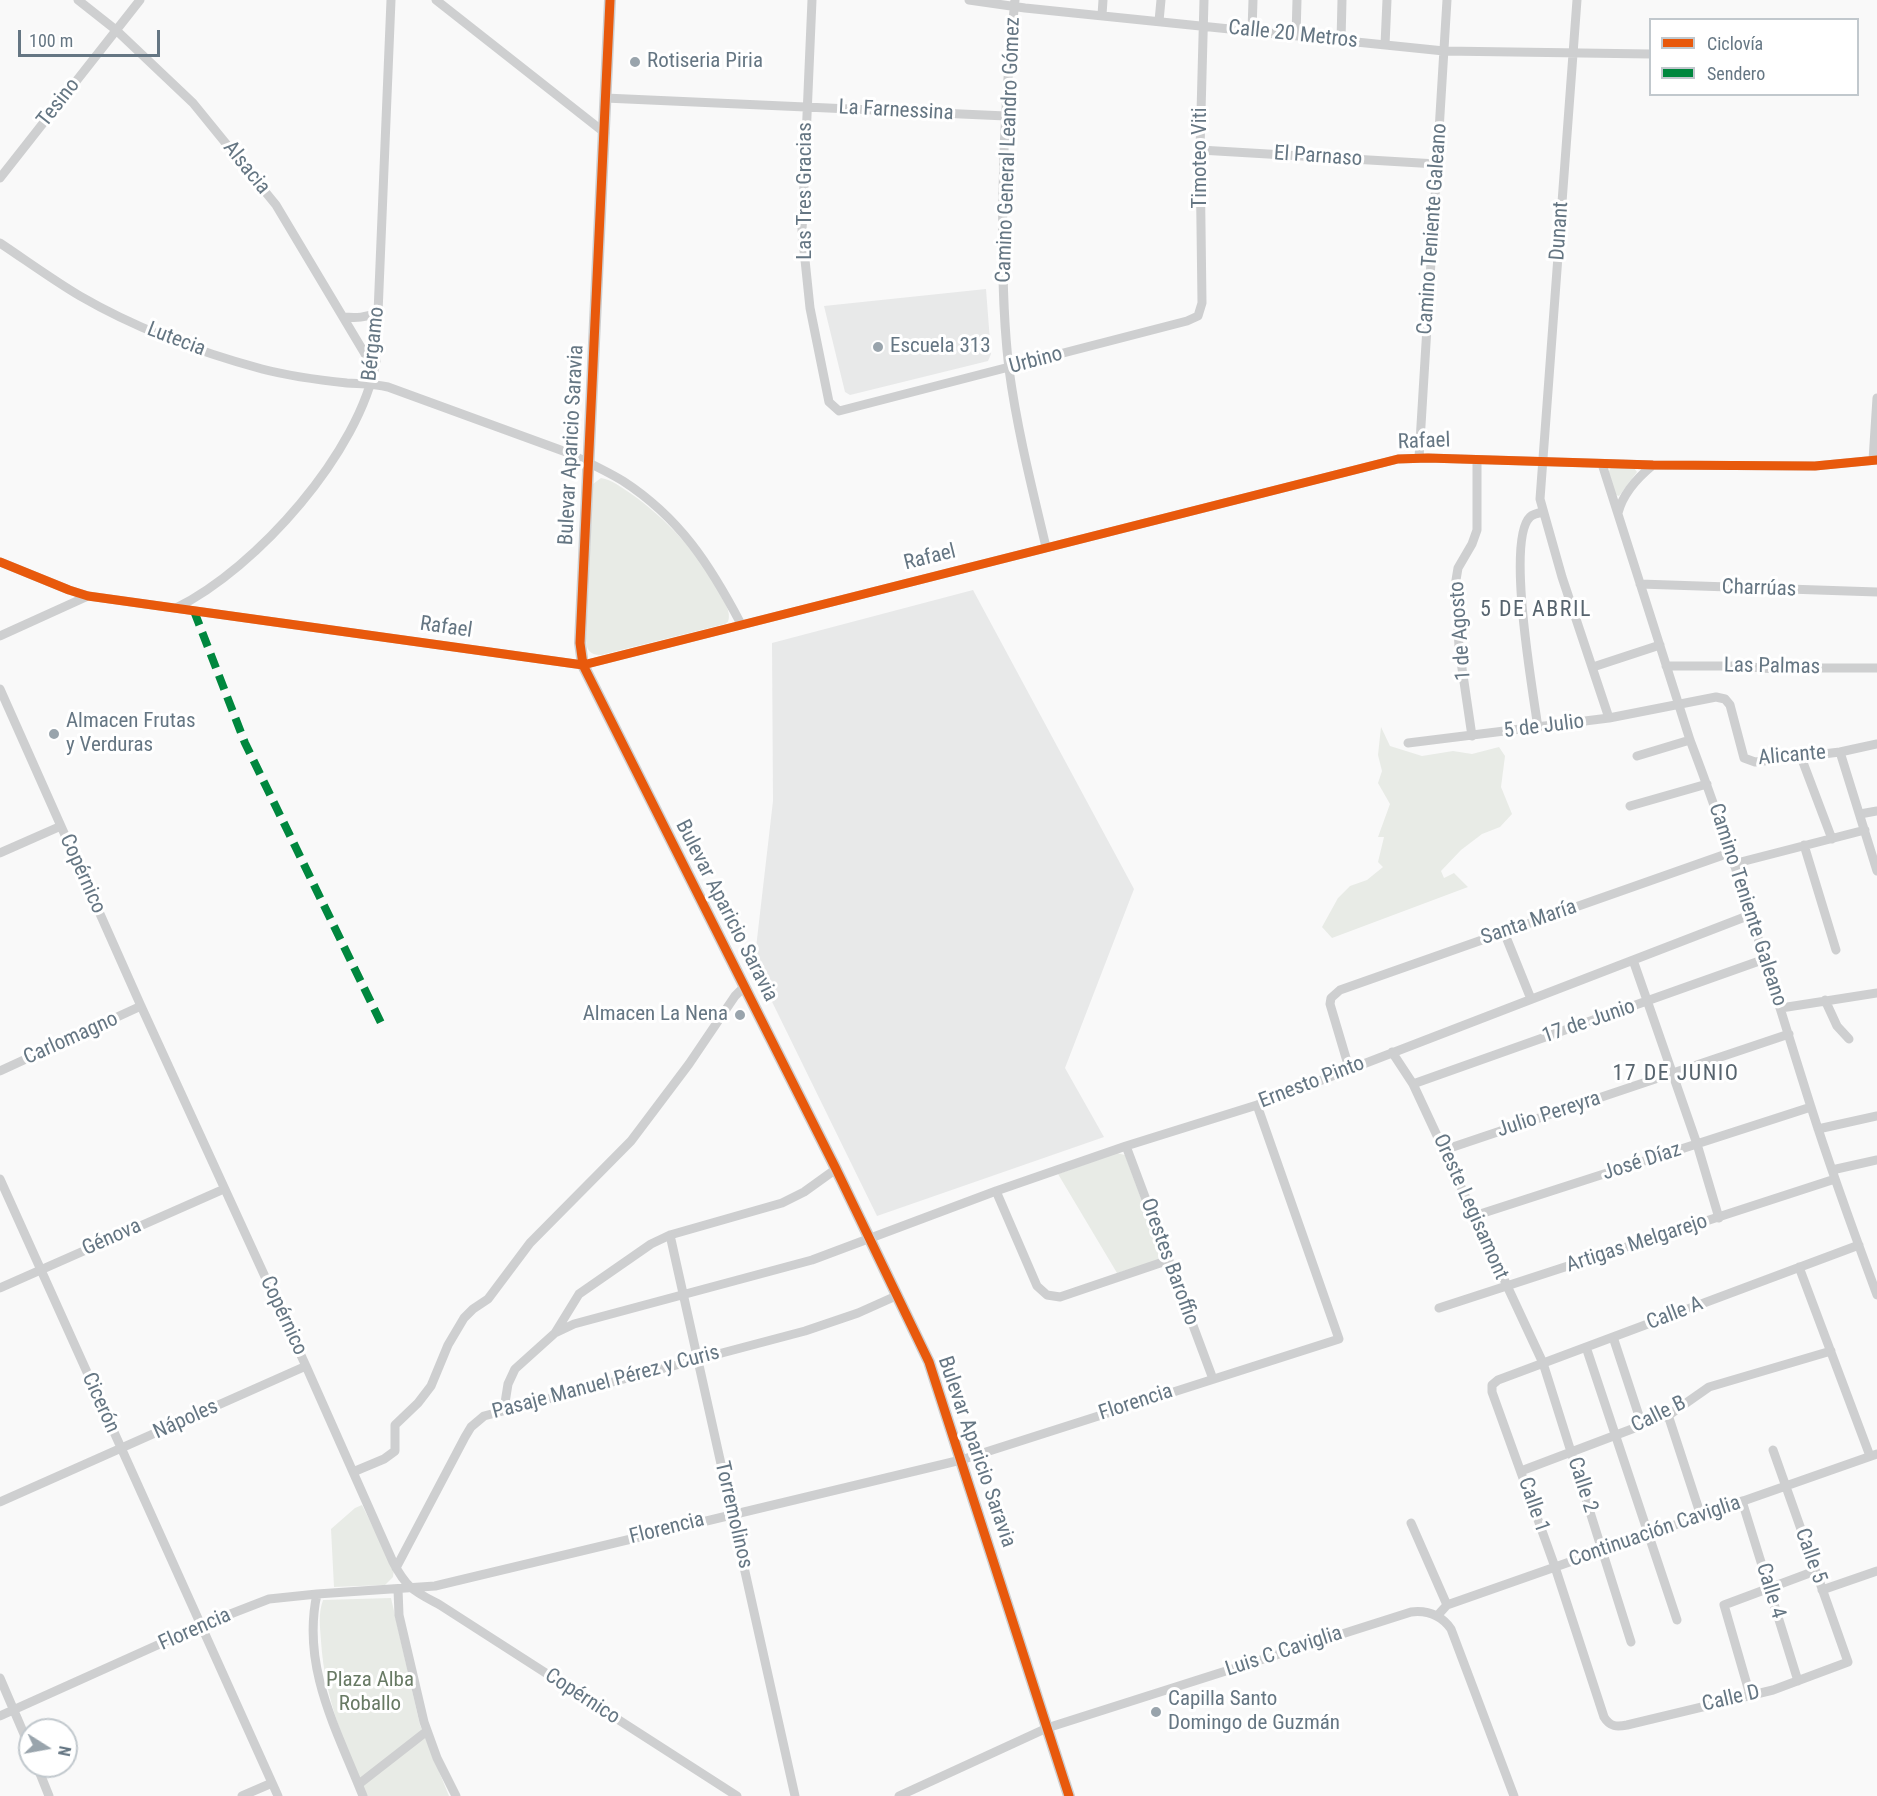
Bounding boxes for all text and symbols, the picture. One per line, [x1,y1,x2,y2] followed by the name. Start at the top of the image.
[1227,16,1359,54] street label: Calle 20 Metros
[992,17,1026,283] street label: Camino General Leandro Gómez
[21,18,164,56] scale bar
[1649,18,1859,96] legend
[29,30,73,51] text: 100 m
[1707,33,1763,54] text: Ciclovía
[647,49,763,75] place label: Rotiseria Piria
[628,55,642,69] marker: Rotiseria Piria
[1707,63,1765,84] text: Sendero
[32,74,86,132] street label: Tesino
[838,95,954,127] street label: La Farnessina
[1188,107,1214,209] street label: Timoteo Viti
[793,122,819,260] street label: Las Tres Gracias
[1413,123,1453,335] street label: Camino Teniente Galeano
[217,136,275,200] street label: Alsacia
[1273,141,1363,173] street label: El Parnaso
[1545,201,1575,261] street label: Dunant
[358,306,390,382] street label: Bérgamo
[143,317,209,363] street label: Lutecia
[890,334,991,360] place label: Escuela 313
[871,340,885,354] marker: Escuela 313
[1007,342,1065,380] street label: Urbino
[554,344,590,546] street label: Bulevar Aparicio Saravia
[1397,428,1451,456] street label: Rafael
[901,539,959,577] street label: Rafael
[1721,575,1797,603] street label: Charrúas
[1445,581,1477,681] street label: 1 de Agosto
[1480,597,1592,623] district label: 5 DE ABRIL
[418,612,474,644] street label: Rafael
[1724,654,1820,680] street label: Las Palmas
[66,709,196,759] place label: Almacen Frutas y Verduras
[1502,710,1586,744] street label: 5 de Julio
[47,727,61,741] marker: Almacen Frutas y Verduras
[1757,740,1827,772] street label: Alicante
[1702,800,1792,1010] street label: Camino Teniente Galeano
[669,816,783,1006] street label: Bulevar Aparicio Saravia
[53,830,111,918] street label: Copérnico
[1478,895,1580,951] street label: Santa María
[1539,994,1639,1050] street label: 17 de Junio
[583,1002,728,1028] place label: Almacen La Nena
[20,1007,122,1071] street label: Carlomagno
[733,1008,747,1022] marker: Almacen La Nena
[1256,1051,1368,1115] street label: Ernesto Pinto
[1612,1061,1740,1087] district label: 17 DE JUNIO
[1494,1086,1604,1144] street label: Julio Pereyra
[1427,1130,1513,1284] street label: Oreste Legisamont
[1600,1137,1684,1187] street label: José Díaz
[1134,1195,1204,1329] street label: Orestes Baroffio
[1563,1209,1711,1279] street label: Artigas Melgarejo
[79,1214,145,1262] street label: Génova
[254,1272,312,1360] street label: Copérnico
[1643,1292,1707,1336] street label: Calle A
[490,1341,722,1425] street label: Pasaje Manuel Pérez y Curis
[931,1353,1021,1551] street label: Bulevar Aparicio Saravia
[76,1369,124,1437] street label: Cicerón
[1096,1379,1176,1427] street label: Florencia
[1628,1391,1690,1439] street label: Calle B
[150,1395,222,1445] street label: Nápoles
[1561,1454,1603,1516] street label: Calle 2
[708,1459,758,1571] street label: Torremolinos
[1512,1474,1554,1536] street label: Calle 1
[1566,1491,1744,1573] street label: Continuación Caviglia
[627,1508,707,1550] street label: Florencia
[1788,1525,1832,1587] street label: Calle 5
[1750,1560,1790,1622] street label: Calle 4
[155,1603,235,1657] street label: Florencia
[1222,1621,1346,1683] street label: Luis C Caviglia
[540,1663,624,1731] street label: Copérnico
[326,1668,414,1718] park label: Plaza Alba Roballo
[1700,1680,1762,1718] street label: Calle D
[1168,1687,1340,1737] place label: Capilla Santo Domingo de Guzmán
[1149,1705,1163,1719] marker: Capilla Santo Domingo de Guzmán
[18,1718,78,1778] north arrow
[54,1745,74,1758] text: N

